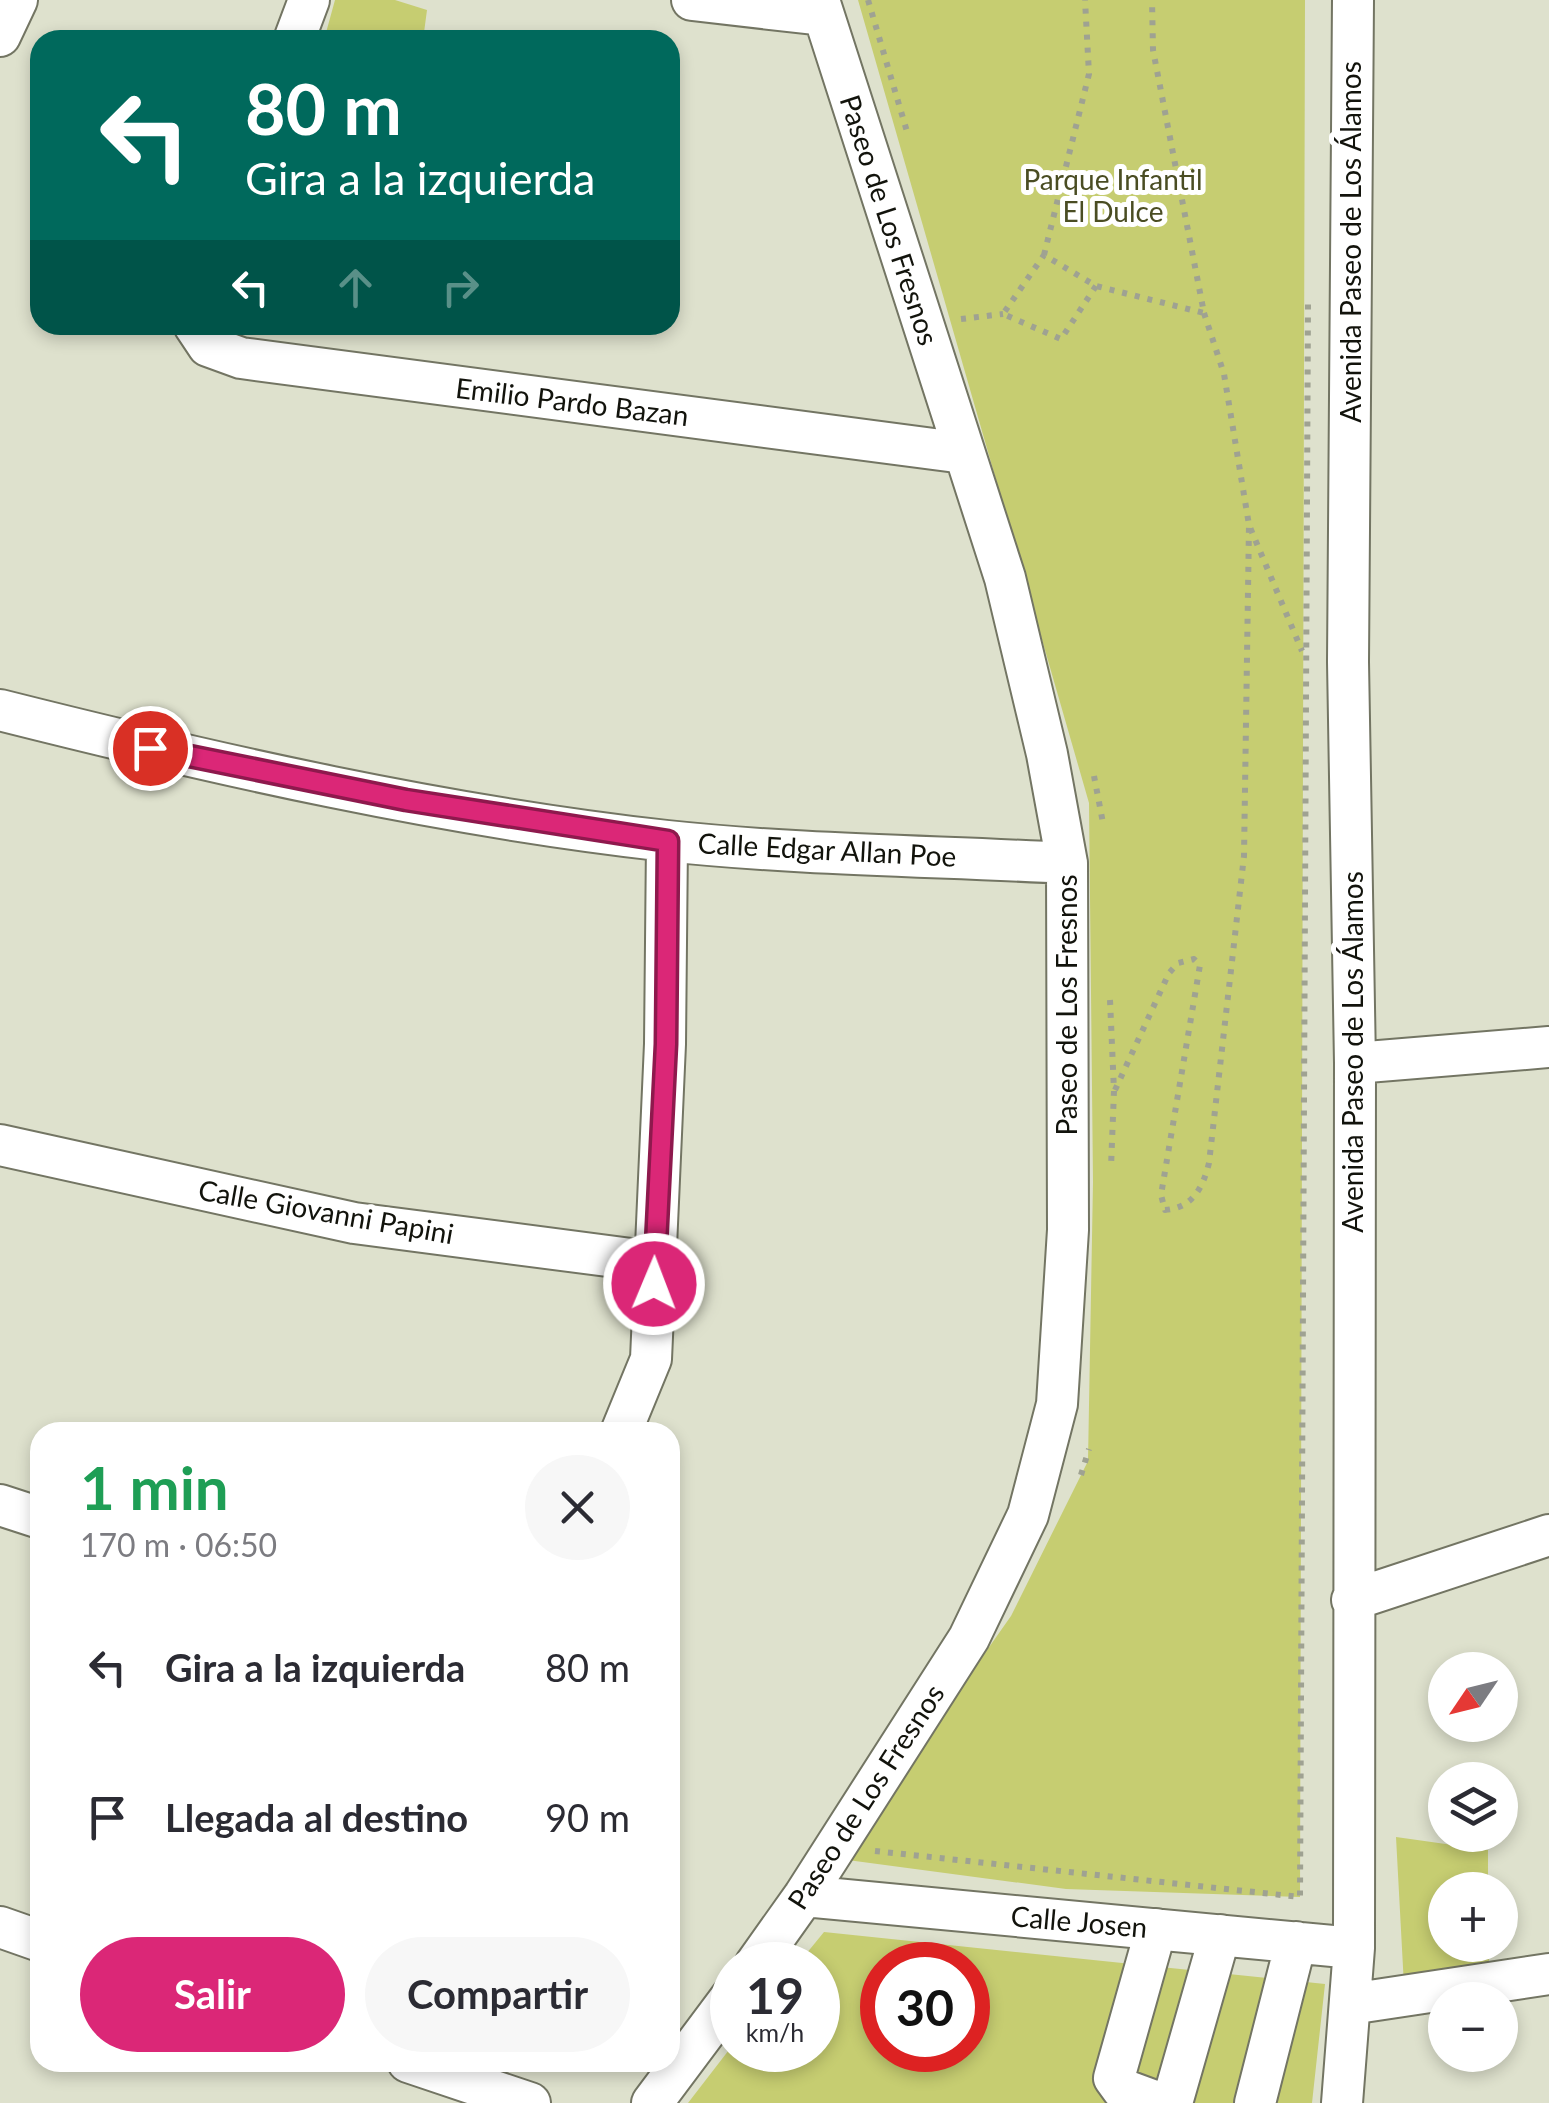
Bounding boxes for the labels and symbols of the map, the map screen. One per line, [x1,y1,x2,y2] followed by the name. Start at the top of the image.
[1333,61,1367,423] street label: Avenida Paseo de Los Álamos
[833,90,946,349] street label: Paseo de Los Fresnos
[1023,162,1203,228] park label: Parque Infantil El Dulce
[454,370,691,432] street label: Emilio Pardo Bazan
[108,706,193,791] pin
[697,825,957,873] street label: Calle Edgar Allan Poe
[1335,871,1369,1233] street label: Avenida Paseo de Los Álamos
[1049,874,1083,1136] street label: Paseo de Los Fresnos
[196,1172,456,1250] street label: Calle Giovanni Papini
[602,1232,706,1336] position arrow
[1428,1652,1518,1742] north arrow
[780,1678,951,1915] street label: Paseo de Los Fresnos
[1010,1898,1149,1944] street label: Calle Josen
[860,1942,990,2072] speed limit sign: 30

